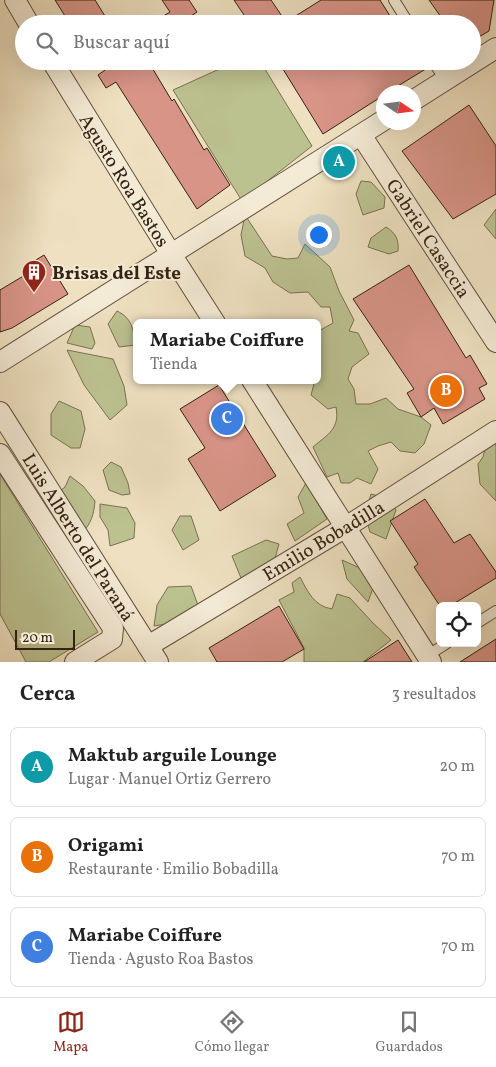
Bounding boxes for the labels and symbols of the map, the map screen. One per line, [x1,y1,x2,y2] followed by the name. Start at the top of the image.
[376,85,421,130] north arrow
[72,110,175,253] street label: Agusto Roa Bastos
[323,143,355,181] pin: A
[379,174,476,304] street label: Gabriel Casaccia
[306,222,332,248] your location
[21,259,47,293] building icon: Brisas del Este
[52,261,181,287] place label: Brisas del Este
[430,372,462,410] pin: B
[211,400,243,438] pin: C
[15,449,140,627] street label: Luis Alberto del Paraná
[258,495,390,588] street label: Emilio Bobadilla
[15,627,75,650] scale bar

